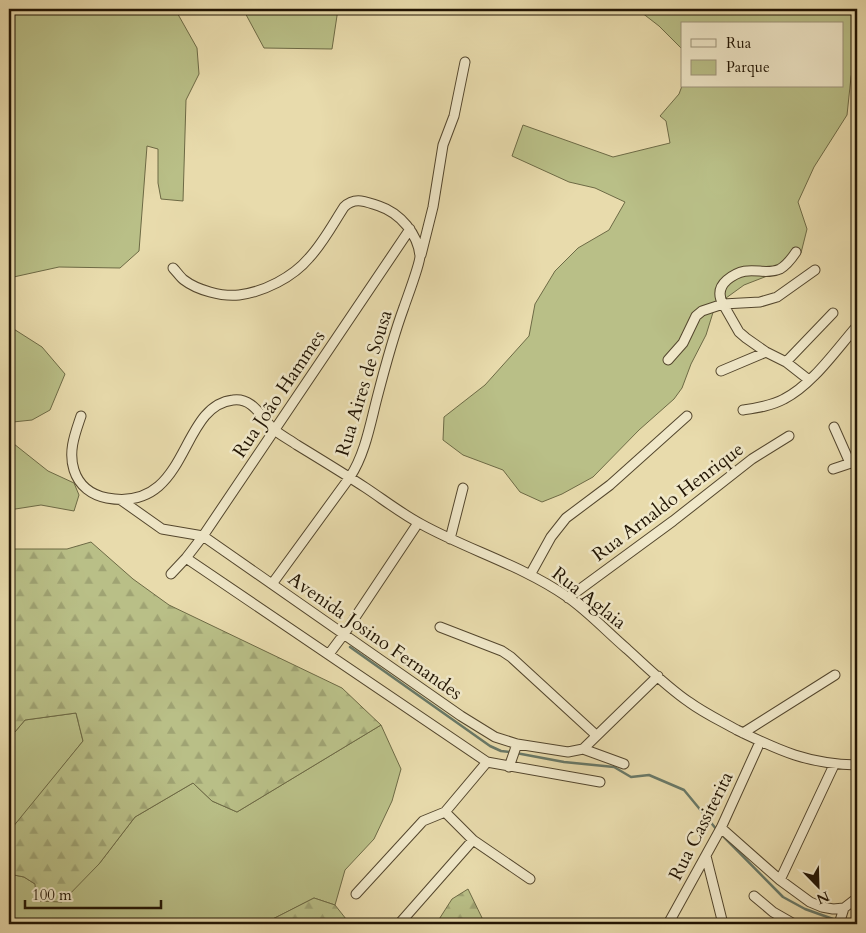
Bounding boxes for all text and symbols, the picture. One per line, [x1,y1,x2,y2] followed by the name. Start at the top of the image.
[681,22,844,88] legend
[726,33,752,53] text: Rua
[726,57,770,77] text: Parque
[329,307,399,459] street label: Rua Aires de Sousa
[227,325,331,463] street label: Rua João Hammes
[587,436,749,568] street label: Rua Arnaldo Henrique
[546,561,632,635] street label: Rua Aglaia
[283,566,467,706] street label: Avenida Josino Fernandes
[662,767,740,885] street label: Rua Cassiterita
[794,860,844,910] north arrow
[25,878,161,910] scale bar
[32,885,72,905] text: 100 m
[814,886,832,909] text: N

